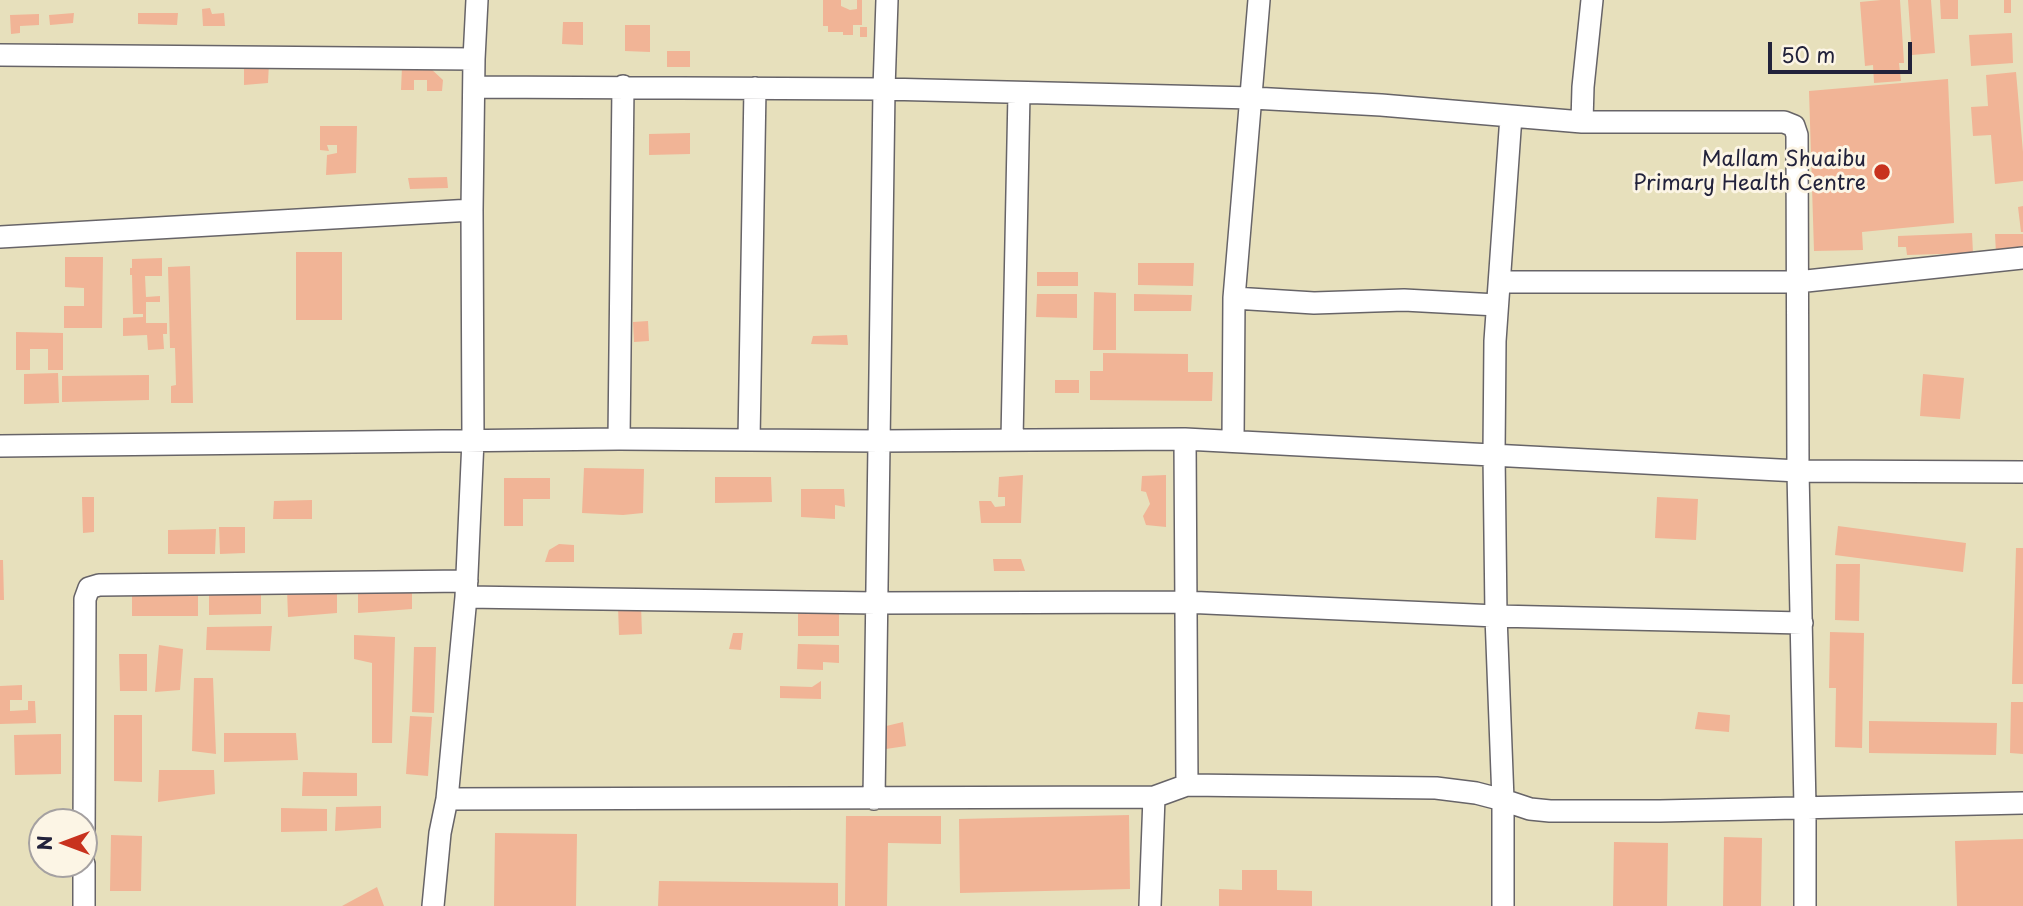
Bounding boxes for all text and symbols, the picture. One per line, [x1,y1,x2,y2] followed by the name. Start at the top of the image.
[1771,28,1914,72] scale bar
[1781,38,1835,70] text: 50 m
[1633,147,1866,197] place label: Mallam Shuaibu Primary Health Centre
[1872,162,1892,182] marker: Mallam Shuaibu Primary Health Centre
[28,808,98,878] north arrow
[30,835,58,851] text: N

